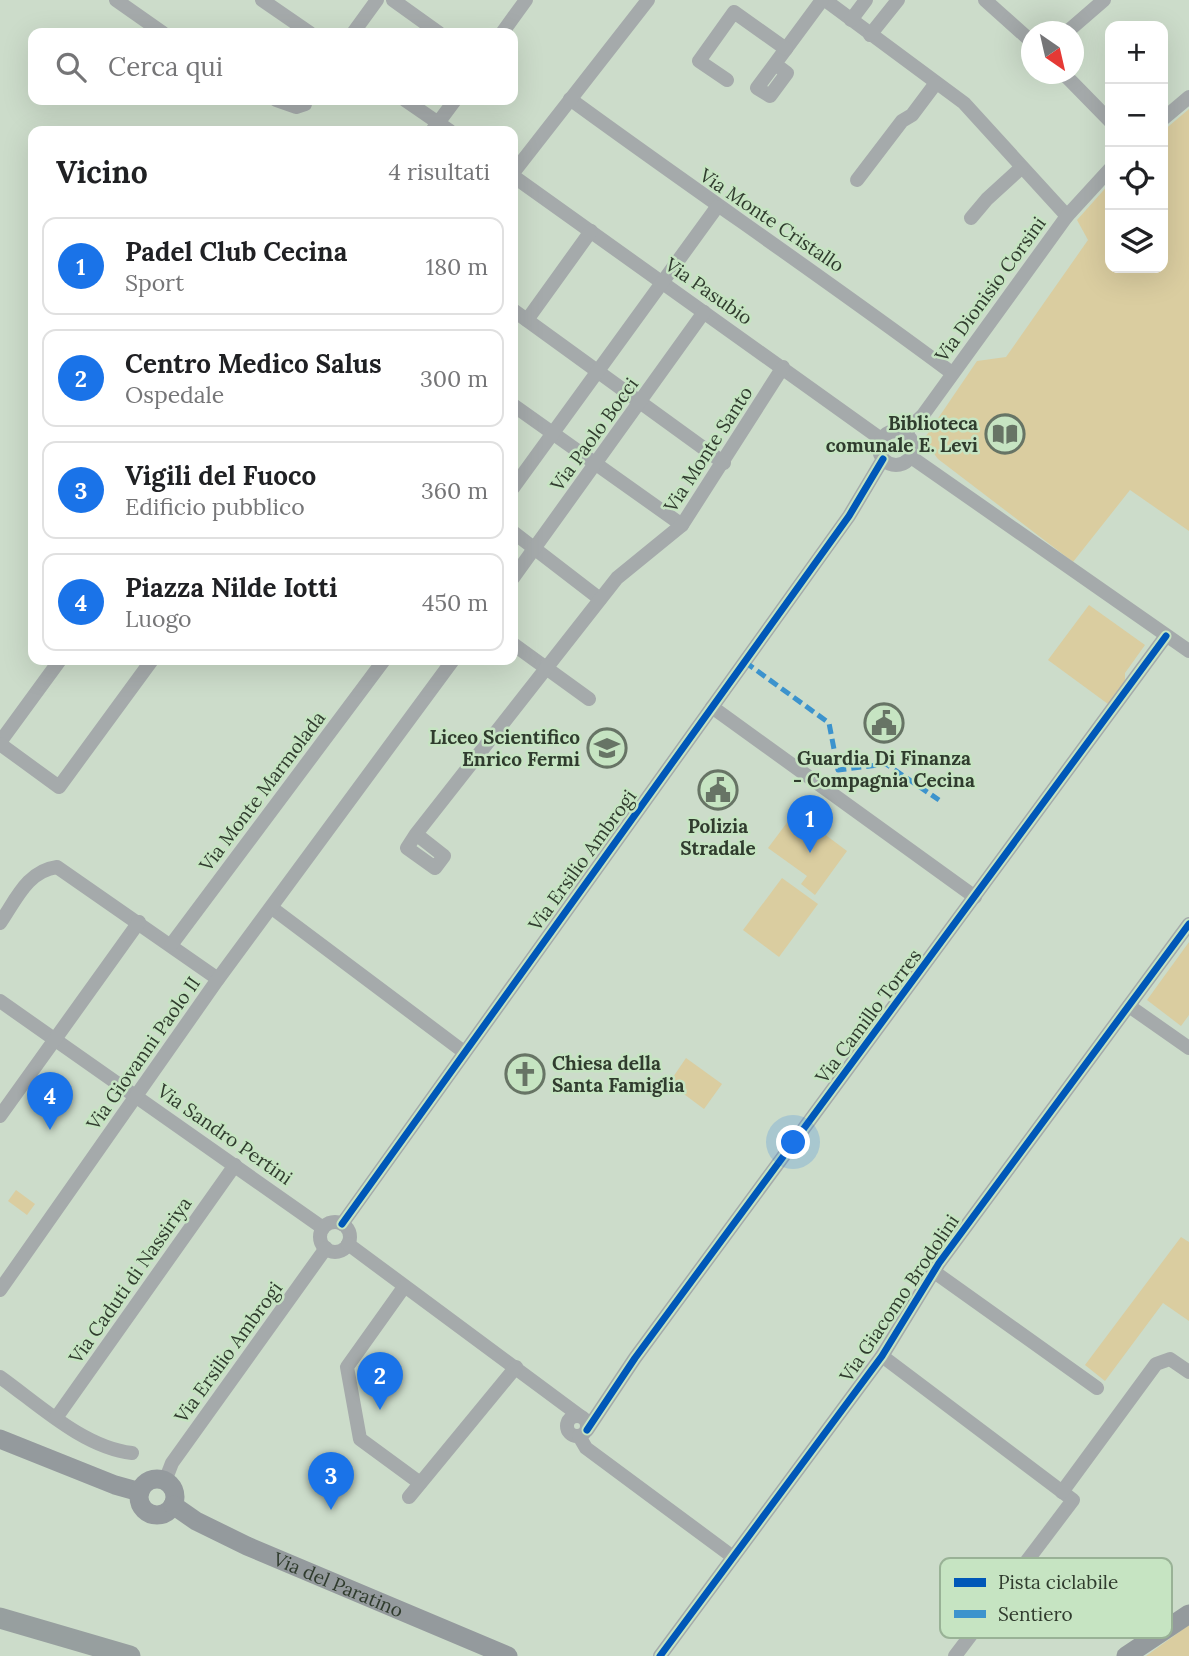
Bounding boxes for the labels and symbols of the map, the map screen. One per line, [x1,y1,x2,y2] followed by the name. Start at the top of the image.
[1021,21,1084,84] north arrow
[694,162,849,277] street label: Via Monte Cristallo
[929,212,1051,367] street label: Via Dionisio Corsini
[660,252,757,330] street label: Via Pasubio
[544,373,643,496] street label: Via Paolo Bocci
[658,382,758,517] street label: Via Monte Santo
[826,411,978,457] place label: Biblioteca comunale E. Levi
[984,413,1026,455] library icon: Biblioteca comunale E. Levi
[863,702,905,744] public building icon: Guardia Di Finanza - Compagnia Cecina
[193,706,330,877] street label: Via Monte Marmolada
[430,725,580,771] place label: Liceo Scientifico Enrico Fermi
[586,727,628,769] school or university icon: Liceo Scientifico Enrico Fermi
[793,746,975,792] place label: Guardia Di Finanza - Compagnia Cecina
[697,769,739,811] public building icon: Polizia Stradale
[522,785,641,936] street label: Via Ersilio Ambrogi
[787,795,833,853] pin: 1
[680,814,756,860] place label: Polizia Stradale
[809,944,926,1089] street label: Via Camillo Torres
[80,972,205,1135] street label: Via Giovanni Paolo II
[552,1051,684,1097] place label: Chiesa della Santa Famiglia
[504,1053,546,1095] church icon: Chiesa della Santa Famiglia
[27,1072,73,1130] pin: 4
[152,1078,297,1190] street label: Via Sandro Pertini
[776,1125,810,1159] your location
[63,1192,197,1369] street label: Via Caduti di Nassiriya
[833,1210,964,1387] street label: Via Giacomo Brodolini
[168,1277,287,1428] street label: Via Ersilio Ambrogi
[357,1352,403,1410] pin: 2
[308,1452,354,1510] pin: 3
[269,1546,407,1622] street label: Via del Paratino
[940,1558,1172,1638] legend
[998,1570,1118,1594] text: Pista ciclabile
[998,1602,1073,1626] text: Sentiero

